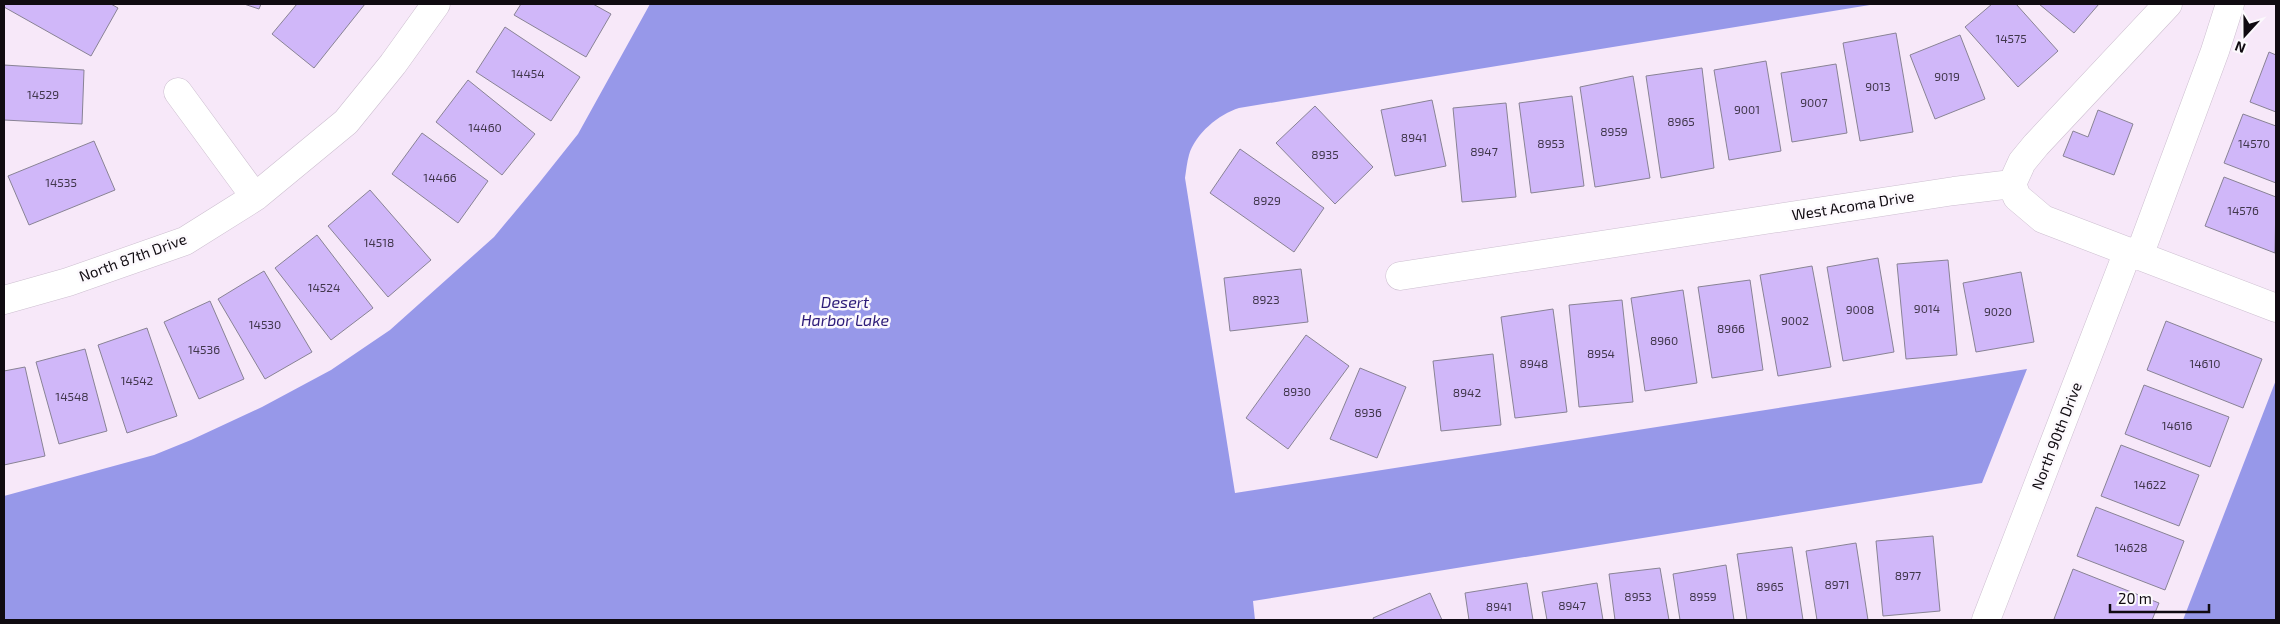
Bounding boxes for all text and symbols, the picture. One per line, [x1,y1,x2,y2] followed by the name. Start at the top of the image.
[2220,10,2270,60] north arrow
[1995,31,2027,45] house number: 14575
[2232,38,2248,57] text: N
[511,66,545,80] house number: 14454
[1934,69,1960,83] house number: 9019
[1865,79,1891,93] house number: 9013
[27,87,59,101] house number: 14529
[1800,95,1828,109] house number: 9007
[1734,102,1760,116] house number: 9001
[1667,114,1695,128] house number: 8965
[468,120,502,134] house number: 14460
[1600,124,1628,138] house number: 8959
[1401,130,1427,144] house number: 8941
[1537,136,1565,150] house number: 8953
[2238,136,2270,150] house number: 14570
[1470,144,1498,158] house number: 8947
[1311,147,1339,161] house number: 8935
[423,170,457,184] house number: 14466
[45,175,77,189] house number: 14535
[1790,186,1915,224] street label: West Acoma Drive
[1253,193,1281,207] house number: 8929
[2227,203,2259,217] house number: 14576
[76,229,189,285] street label: North 87th Drive
[364,235,394,249] house number: 14518
[308,280,340,294] house number: 14524
[801,292,889,329] water label: Desert Harbor Lake
[1252,292,1280,306] house number: 8923
[1914,301,1940,315] house number: 9014
[1846,302,1874,316] house number: 9008
[1984,304,2012,318] house number: 9020
[1781,313,1809,327] house number: 9002
[249,317,281,331] house number: 14530
[1717,321,1745,335] house number: 8966
[1650,333,1678,347] house number: 8960
[188,342,220,356] house number: 14536
[1587,346,1615,360] house number: 8954
[1520,356,1548,370] house number: 8948
[2189,356,2221,370] house number: 14610
[121,373,154,387] house number: 14542
[2027,379,2085,492] street label: North 90th Drive
[1283,384,1311,398] house number: 8930
[1453,385,1481,399] house number: 8942
[55,389,89,403] house number: 14548
[1354,405,1382,419] house number: 8936
[2162,418,2192,432] house number: 14616
[2134,477,2167,491] house number: 14622
[2114,540,2148,554] house number: 14628
[1895,568,1921,582] house number: 8977
[1824,577,1850,591] house number: 8971
[1756,579,1784,593] house number: 8965
[2110,582,2209,614] scale bar
[1624,589,1652,603] house number: 8953
[1689,589,1717,603] house number: 8959
[2118,589,2152,607] text: 20 m
[1558,598,1586,612] house number: 8947
[1486,599,1512,613] house number: 8941

